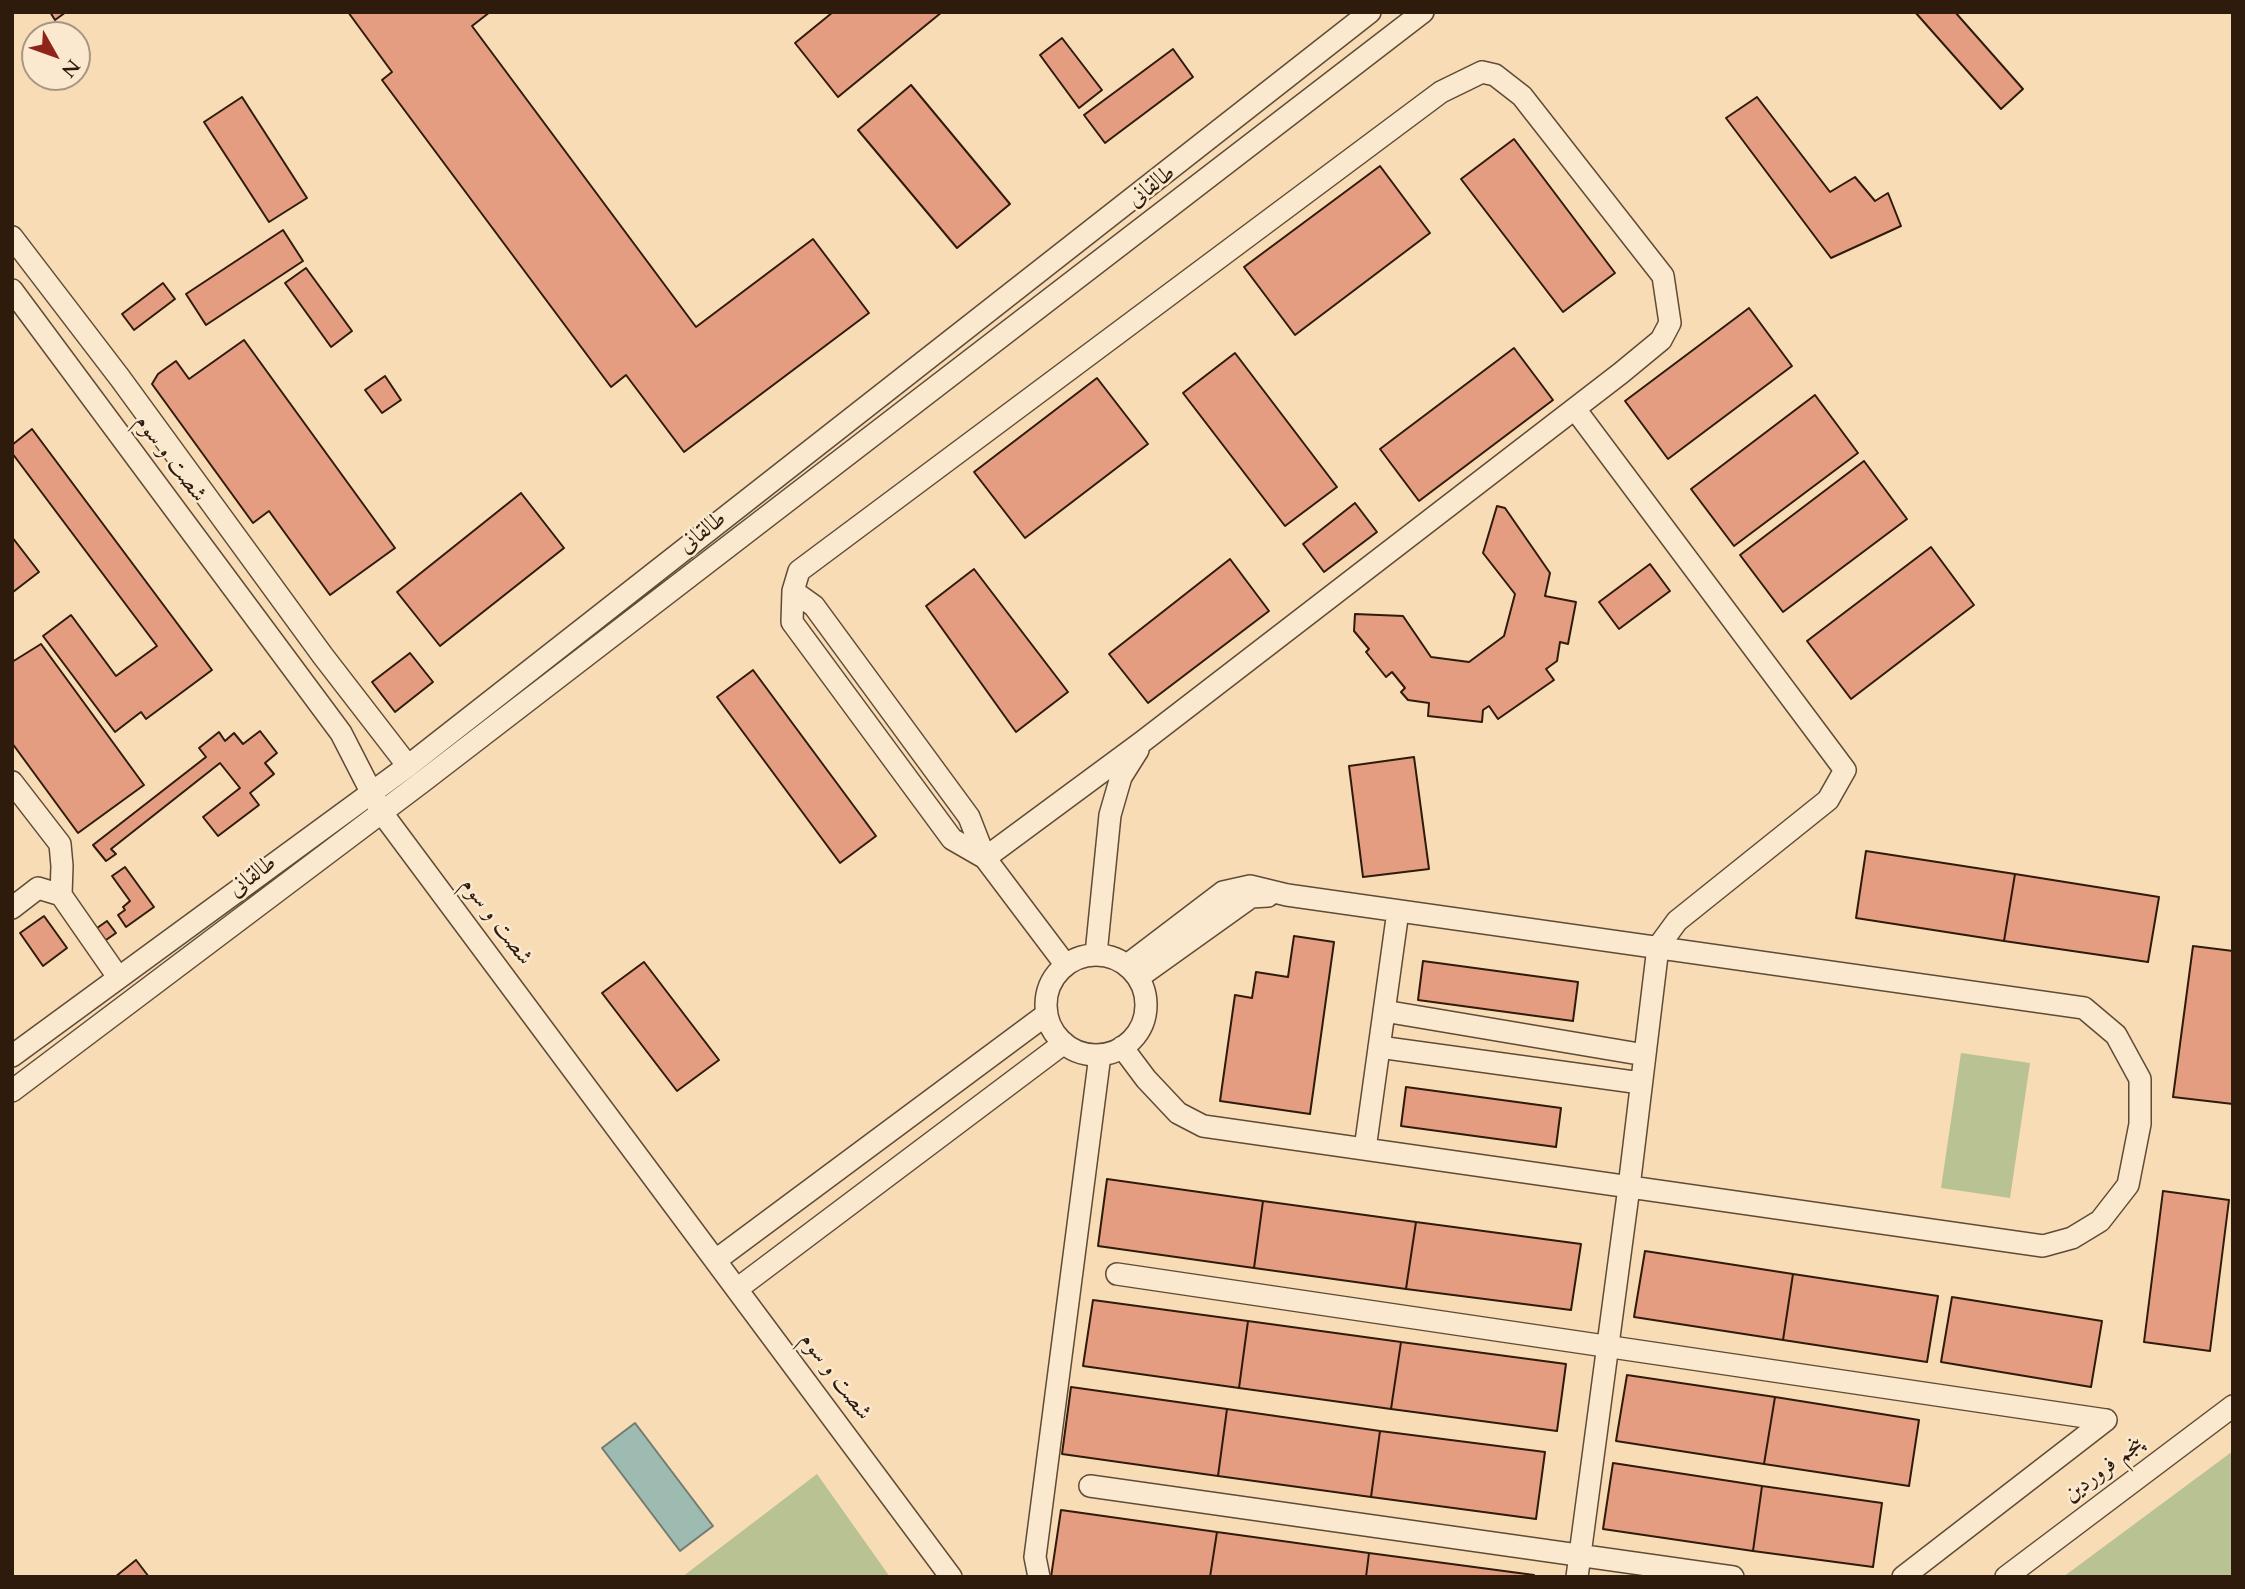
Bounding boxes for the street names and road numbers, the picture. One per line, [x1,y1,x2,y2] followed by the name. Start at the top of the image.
[1123,160,1181,214] street label: طالقانی
[128,410,212,508] street label: شصت و سوم
[674,506,732,560] street label: طالقانی
[223,850,283,904] street label: طالقانی
[454,873,538,971] street label: شصت و سوم
[793,1328,877,1426] street label: شصت و سوم
[2058,1431,2150,1509] street label: پنجم فروردین

